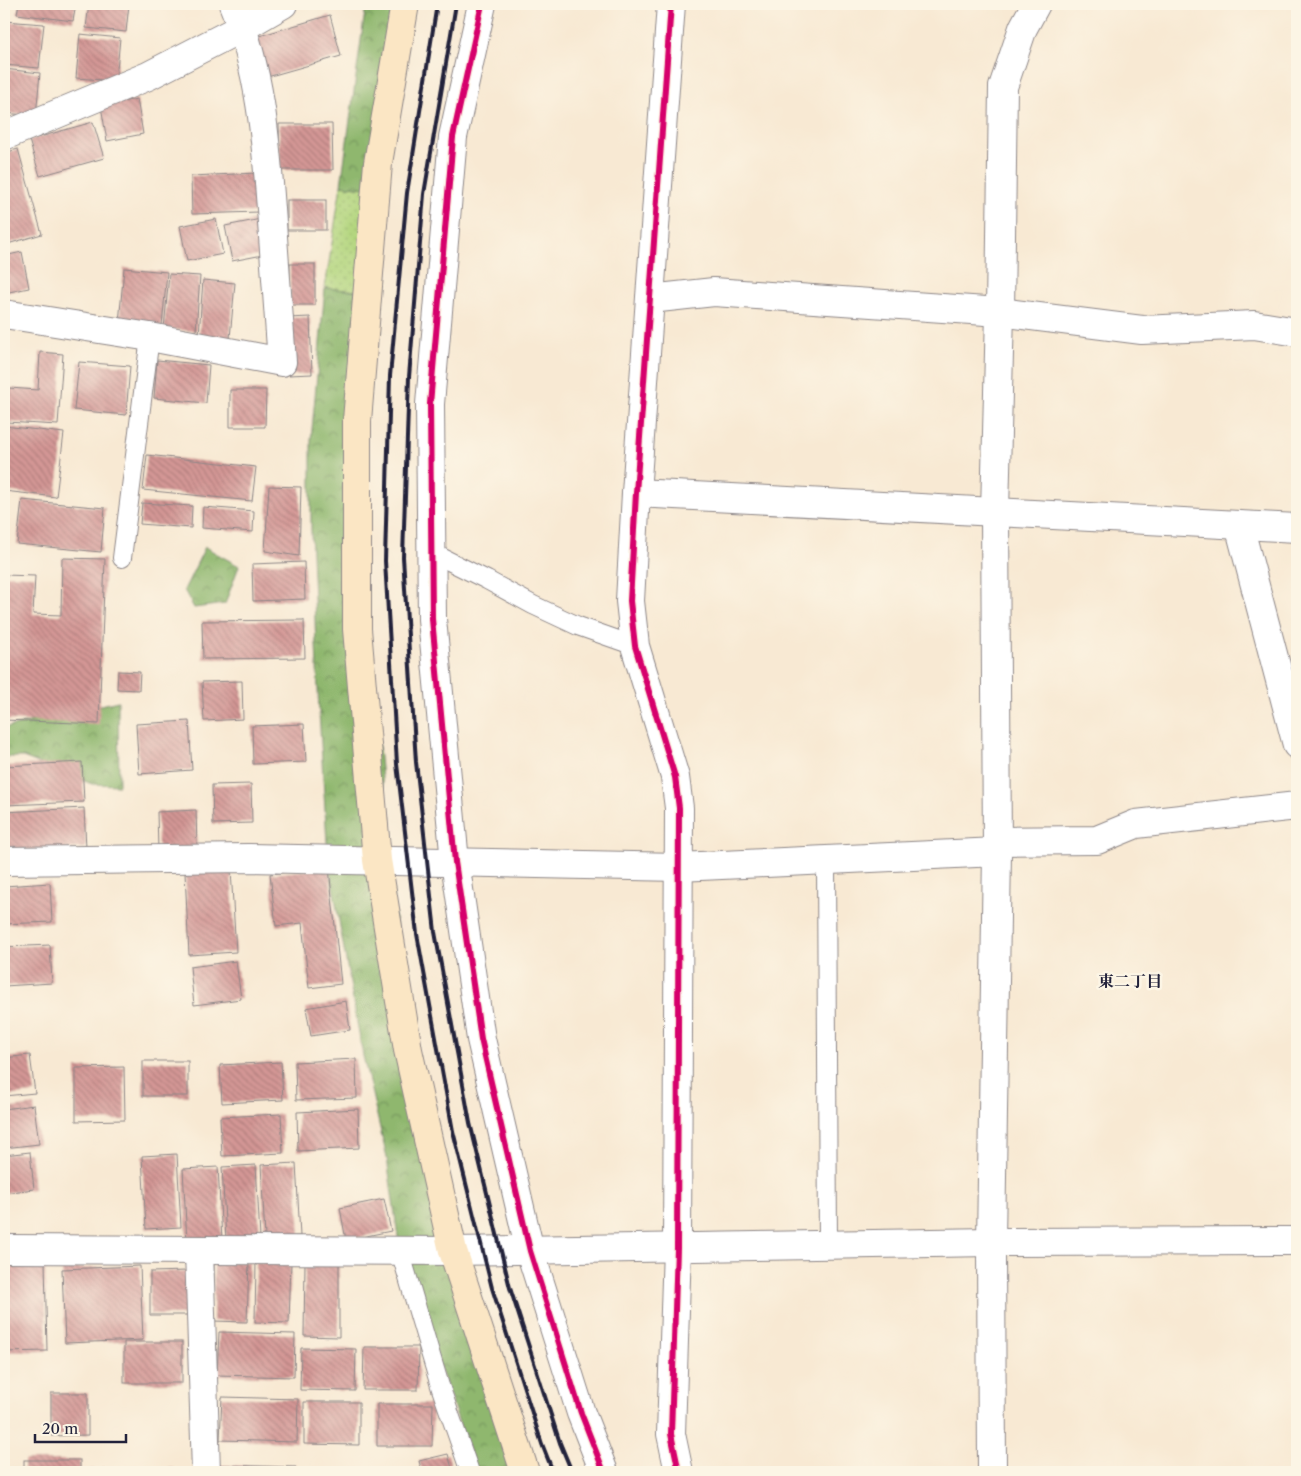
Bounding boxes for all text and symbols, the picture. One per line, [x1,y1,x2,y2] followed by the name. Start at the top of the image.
[1098,971,1162,991] district label: 東二丁目
[35,1411,126,1443] scale bar
[42,1419,78,1438] text: 20 m

